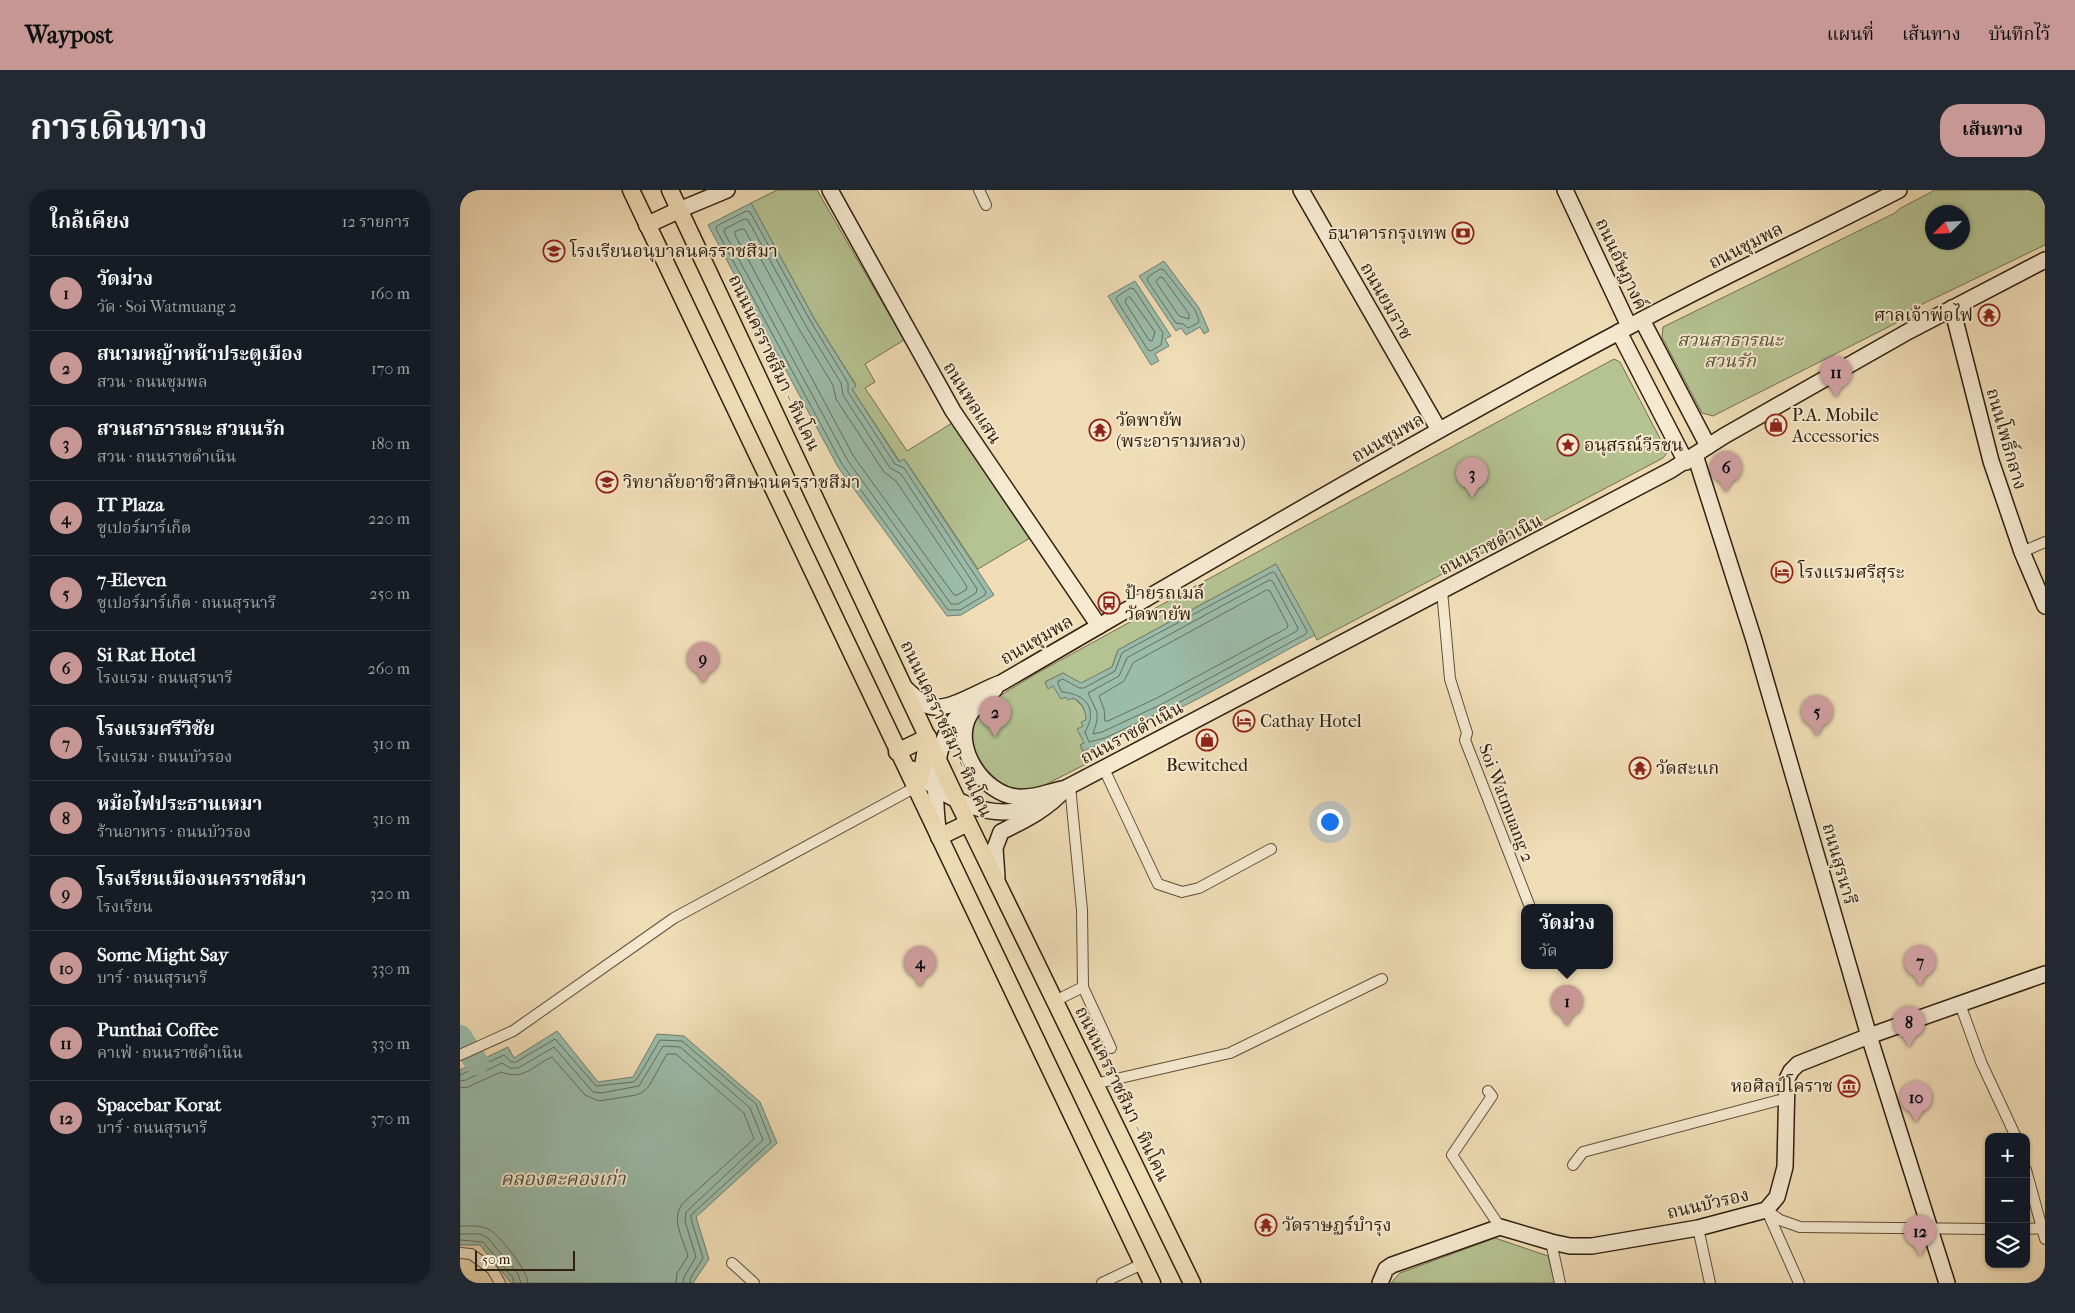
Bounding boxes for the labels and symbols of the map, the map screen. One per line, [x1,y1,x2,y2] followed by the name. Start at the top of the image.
[1925,205,1970,250] north arrow
[1591,215,1652,313] street label: ถนนอัษฎางค์
[1705,218,1787,275] street label: ถนนชุมพล
[1451,221,1475,245] bank icon: ธนาคารกรุงเทพ
[1328,223,1447,245] place label: ธนาคารกรุงเทพ
[569,238,778,263] place label: โรงเรียนอนุบาลนครราชสีมา
[542,239,566,263] school or university icon: โรงเรียนอนุบาลนครราชสีมา
[1356,259,1416,343] street label: ถนนยมราช
[724,270,827,455] street label: ถนนนครราชสีมา - หินโคน
[1874,303,1973,326] place label: ศาลเจ้าพ่อไฟ
[1977,303,2001,327] temple icon: ศาลเจ้าพ่อไฟ
[1677,330,1784,372] park label: สวนสาธารณะ สวนรัก
[1820,356,1852,397] pin: 11
[938,358,1006,448] street label: ถนนพลแสน
[1982,385,2034,492] street label: ถนนโพธิ์กลาง
[1791,405,1879,447] place label: P.A. Mobile Accessories
[1348,409,1429,468] street label: ถนนชุมพล
[1116,410,1246,452] place label: วัดพายัพ (พระอารามหลวง)
[1764,413,1788,437] shop icon: P.A. Mobile Accessories
[1088,418,1112,442] temple icon: วัดพายัพ (พระอารามหลวง)
[1556,433,1580,457] place icon: อนุสรณ์วีรชน
[1584,434,1684,457] place label: อนุสรณ์วีรชน
[1710,451,1742,492] pin: 6
[1456,457,1488,498] pin: 3
[595,470,619,494] school or university icon: วิทยาลัยอาชีวศึกษานครราชสีมา
[623,472,860,493] place label: วิทยาลัยอาชีวศึกษานครราชสีมา
[1436,510,1546,580] street label: ถนนราชดำเนิน
[1797,559,1905,584] place label: โรงแรมศรีสุระ
[1770,560,1794,584] hotel icon: โรงแรมศรีสุระ
[1125,582,1205,625] place label: ป้ายรถเมล์ วัดพายัพ
[1097,591,1121,615] bus stop icon: ป้ายรถเมล์ วัดพายัพ
[997,611,1078,670] street label: ถนนชุมพล
[896,636,999,821] street label: ถนนนครราชสีมา - หินโคน
[687,642,719,683] pin: 9
[1801,695,1833,736] pin: 5
[979,696,1011,737] pin: 2
[1077,697,1187,769] street label: ถนนราชดำเนิน
[1232,709,1256,733] hotel icon: Cathay Hotel
[1260,711,1362,732] place label: Cathay Hotel
[1195,728,1219,752] shop icon: Bewitched
[1474,741,1538,865] street label: Soi Watmuang 2
[1166,755,1248,776] place label: Bewitched
[1628,756,1652,780] temple icon: วัดสะแก
[1656,758,1719,779] place label: วัดสะแก
[1317,809,1343,835] your location
[1816,821,1861,907] street label: ถนนสุรนารี
[1904,945,1936,986] pin: 7
[904,946,936,987] pin: 4
[1551,985,1583,1026] pin: 1
[1070,1002,1176,1185] street label: ถนนนครราชสีมา - หินโคน
[1893,1006,1925,1047] pin: 8
[1731,1073,1833,1097] place label: หอศิลป์โคราช
[1837,1074,1861,1098] museum icon: หอศิลป์โคราช
[1900,1081,1932,1122] pin: 10
[500,1168,626,1190] water label: คลองตะคองเก่า
[1665,1184,1751,1224] street label: ถนนบัวรอง
[1254,1213,1278,1237] temple icon: วัดราษฏร์บำรุง
[1282,1214,1392,1237] place label: วัดราษฏร์บำรุง
[1904,1215,1936,1256] pin: 12
[475,1248,575,1271] scale bar

